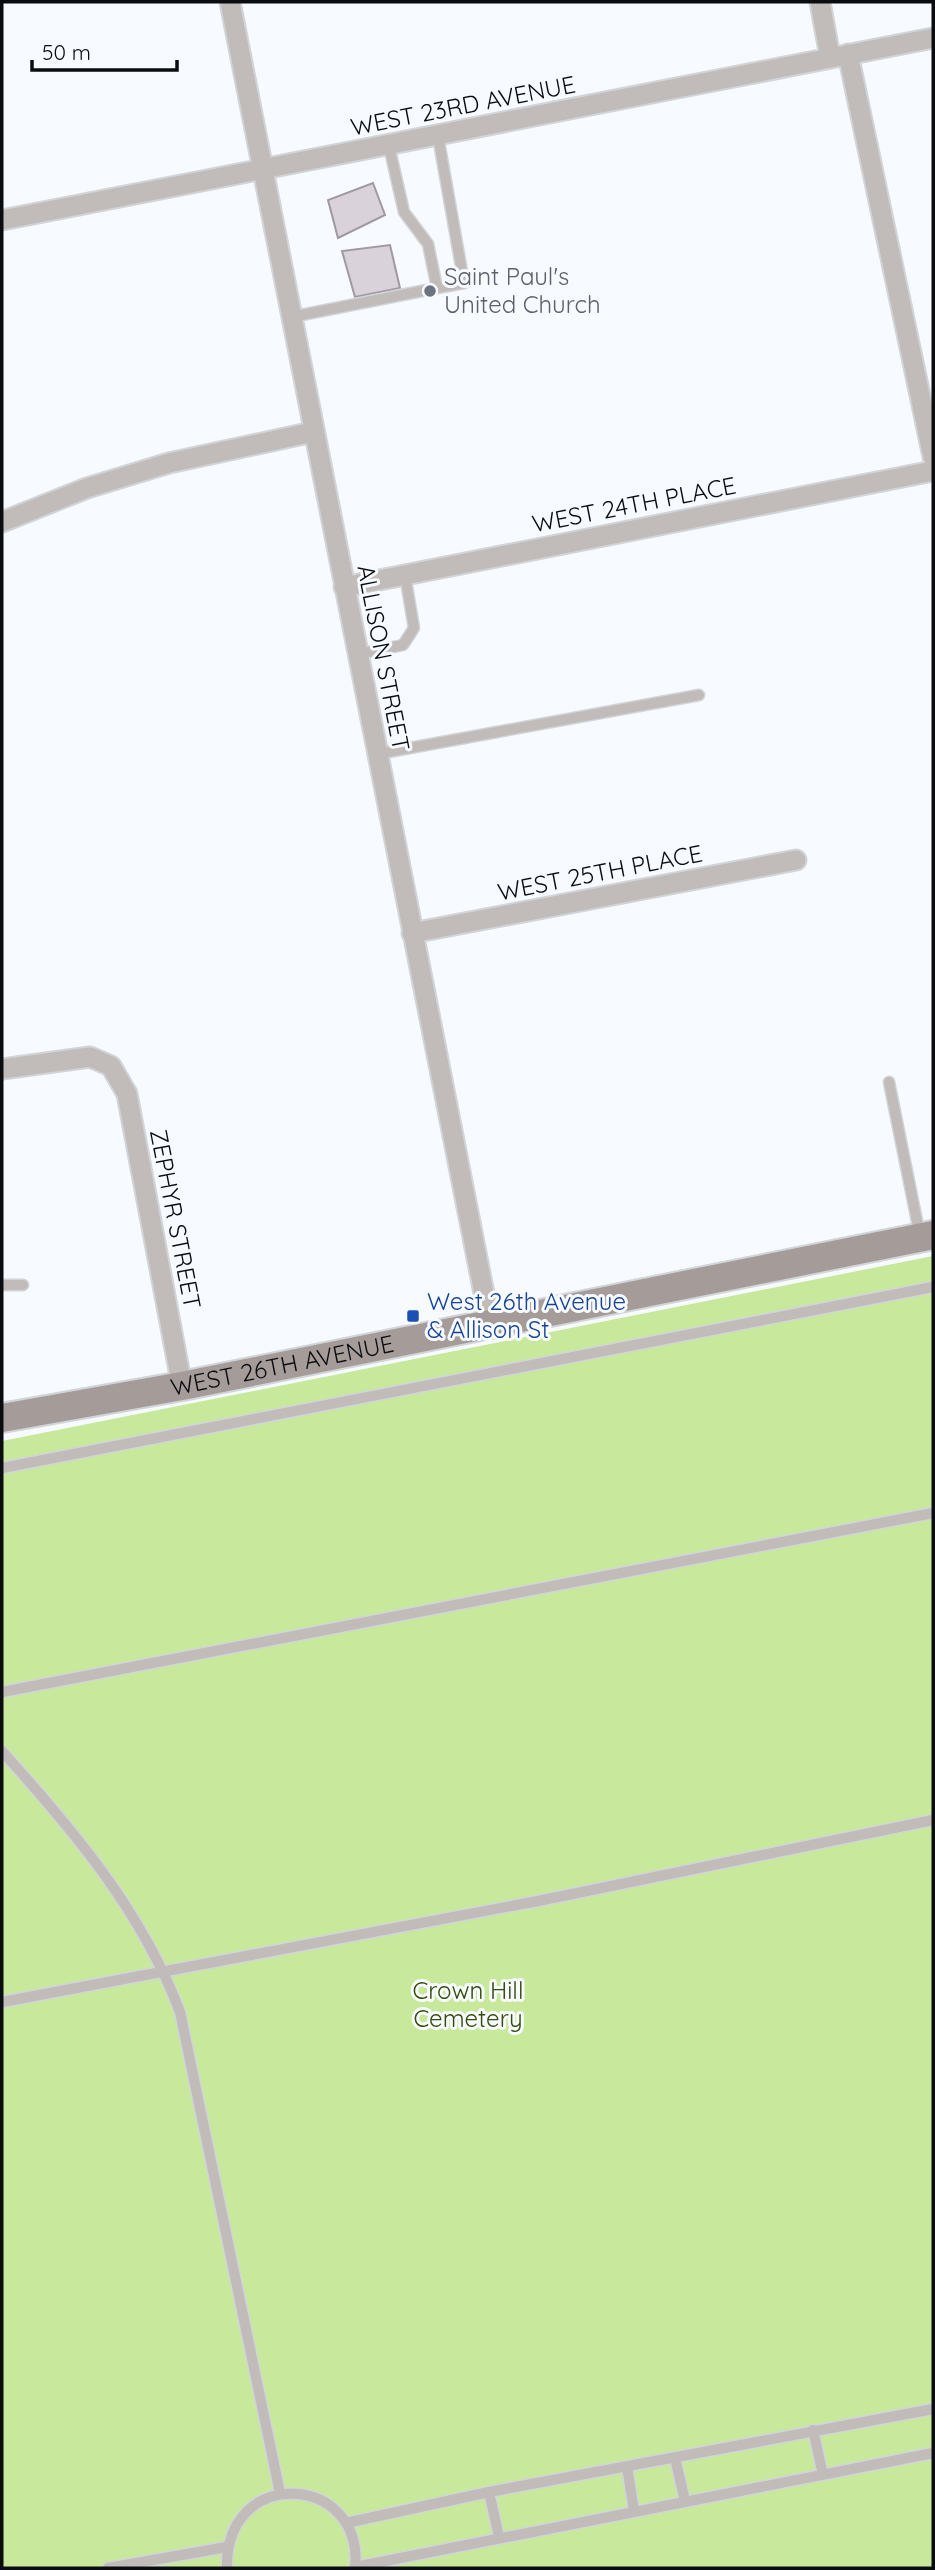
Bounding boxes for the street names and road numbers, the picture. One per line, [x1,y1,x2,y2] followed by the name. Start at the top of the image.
[348,69,578,142] street label: WEST 23RD AVENUE
[529,470,738,538] street label: WEST 24TH PLACE
[351,562,417,753] street label: ALLISON STREET
[495,837,705,907] street label: WEST 25TH PLACE
[144,1126,208,1311] street label: ZEPHYR STREET
[168,1328,396,1402] street label: WEST 26TH AVENUE

